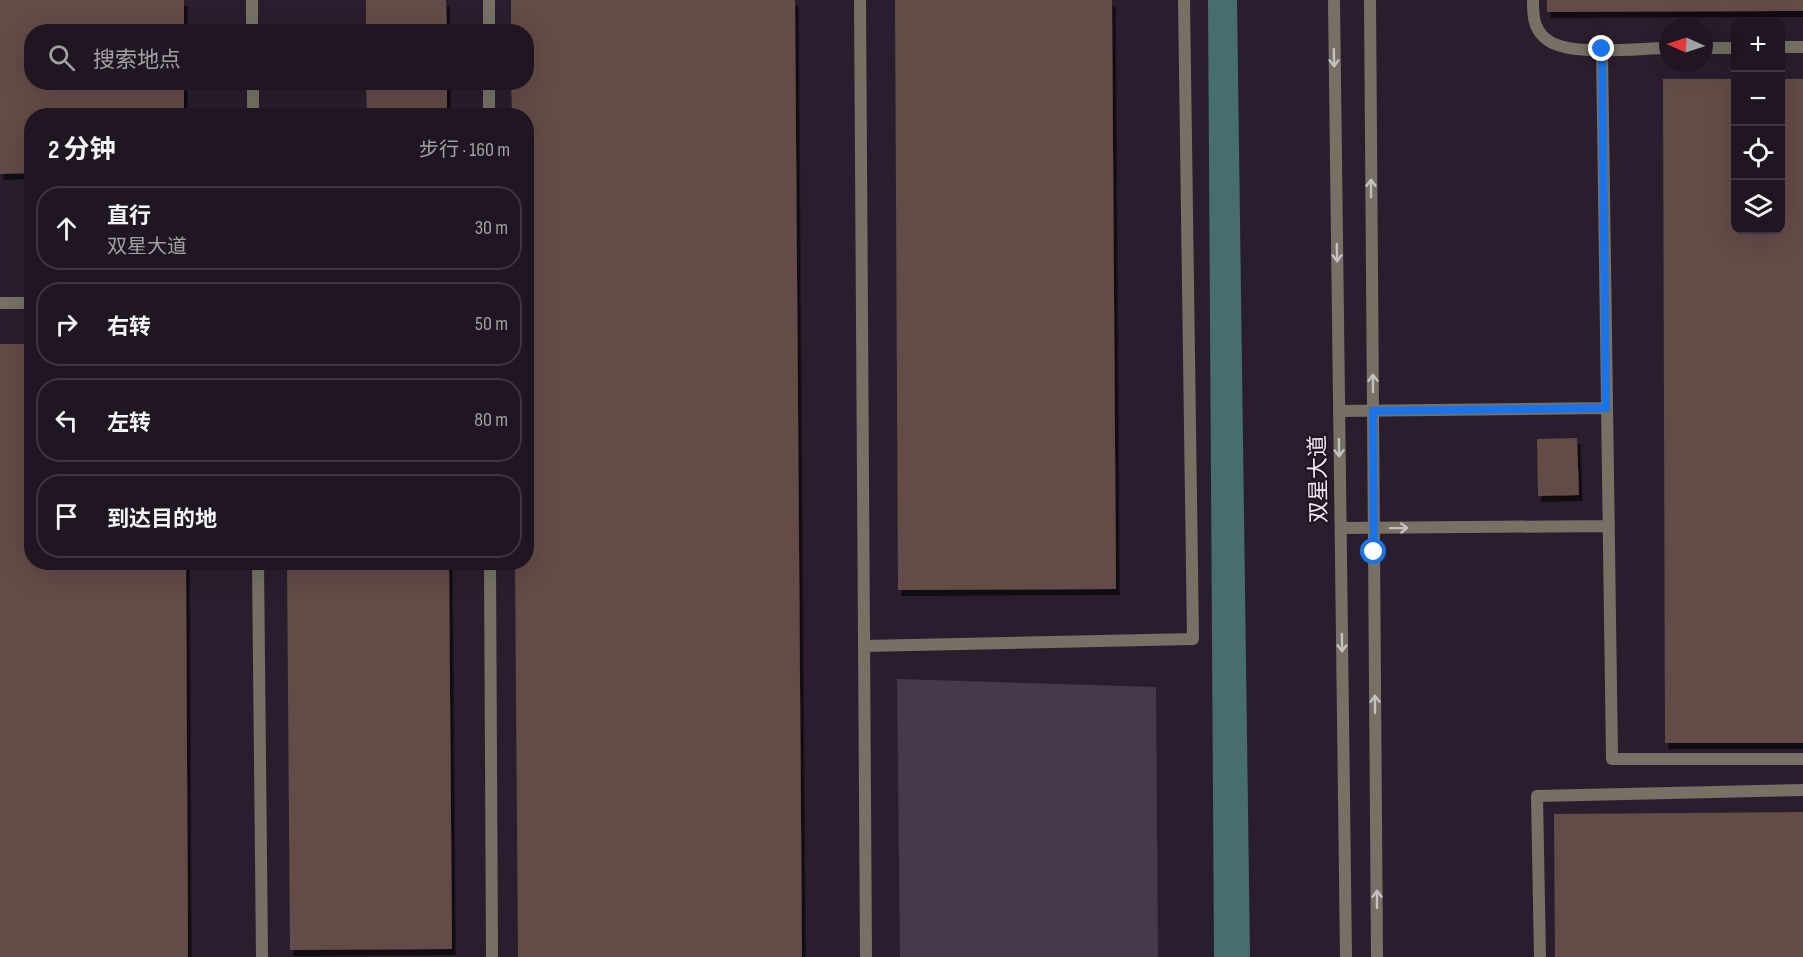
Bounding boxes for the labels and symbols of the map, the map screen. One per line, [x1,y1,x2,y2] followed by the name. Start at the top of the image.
[1659,18,1713,72] north arrow
[1588,35,1614,61] route end
[1329,48,1340,68] one-way arrow
[1366,178,1377,198] one-way arrow
[1331,243,1343,263] one-way arrow
[1367,373,1379,393] one-way arrow
[1305,435,1333,523] street label: 双星大道
[1334,438,1345,458] one-way arrow
[1389,522,1409,534] one-way arrow
[1360,538,1386,564] route start
[1336,633,1348,653] one-way arrow
[1369,694,1381,714] one-way arrow
[1371,889,1383,909] one-way arrow

